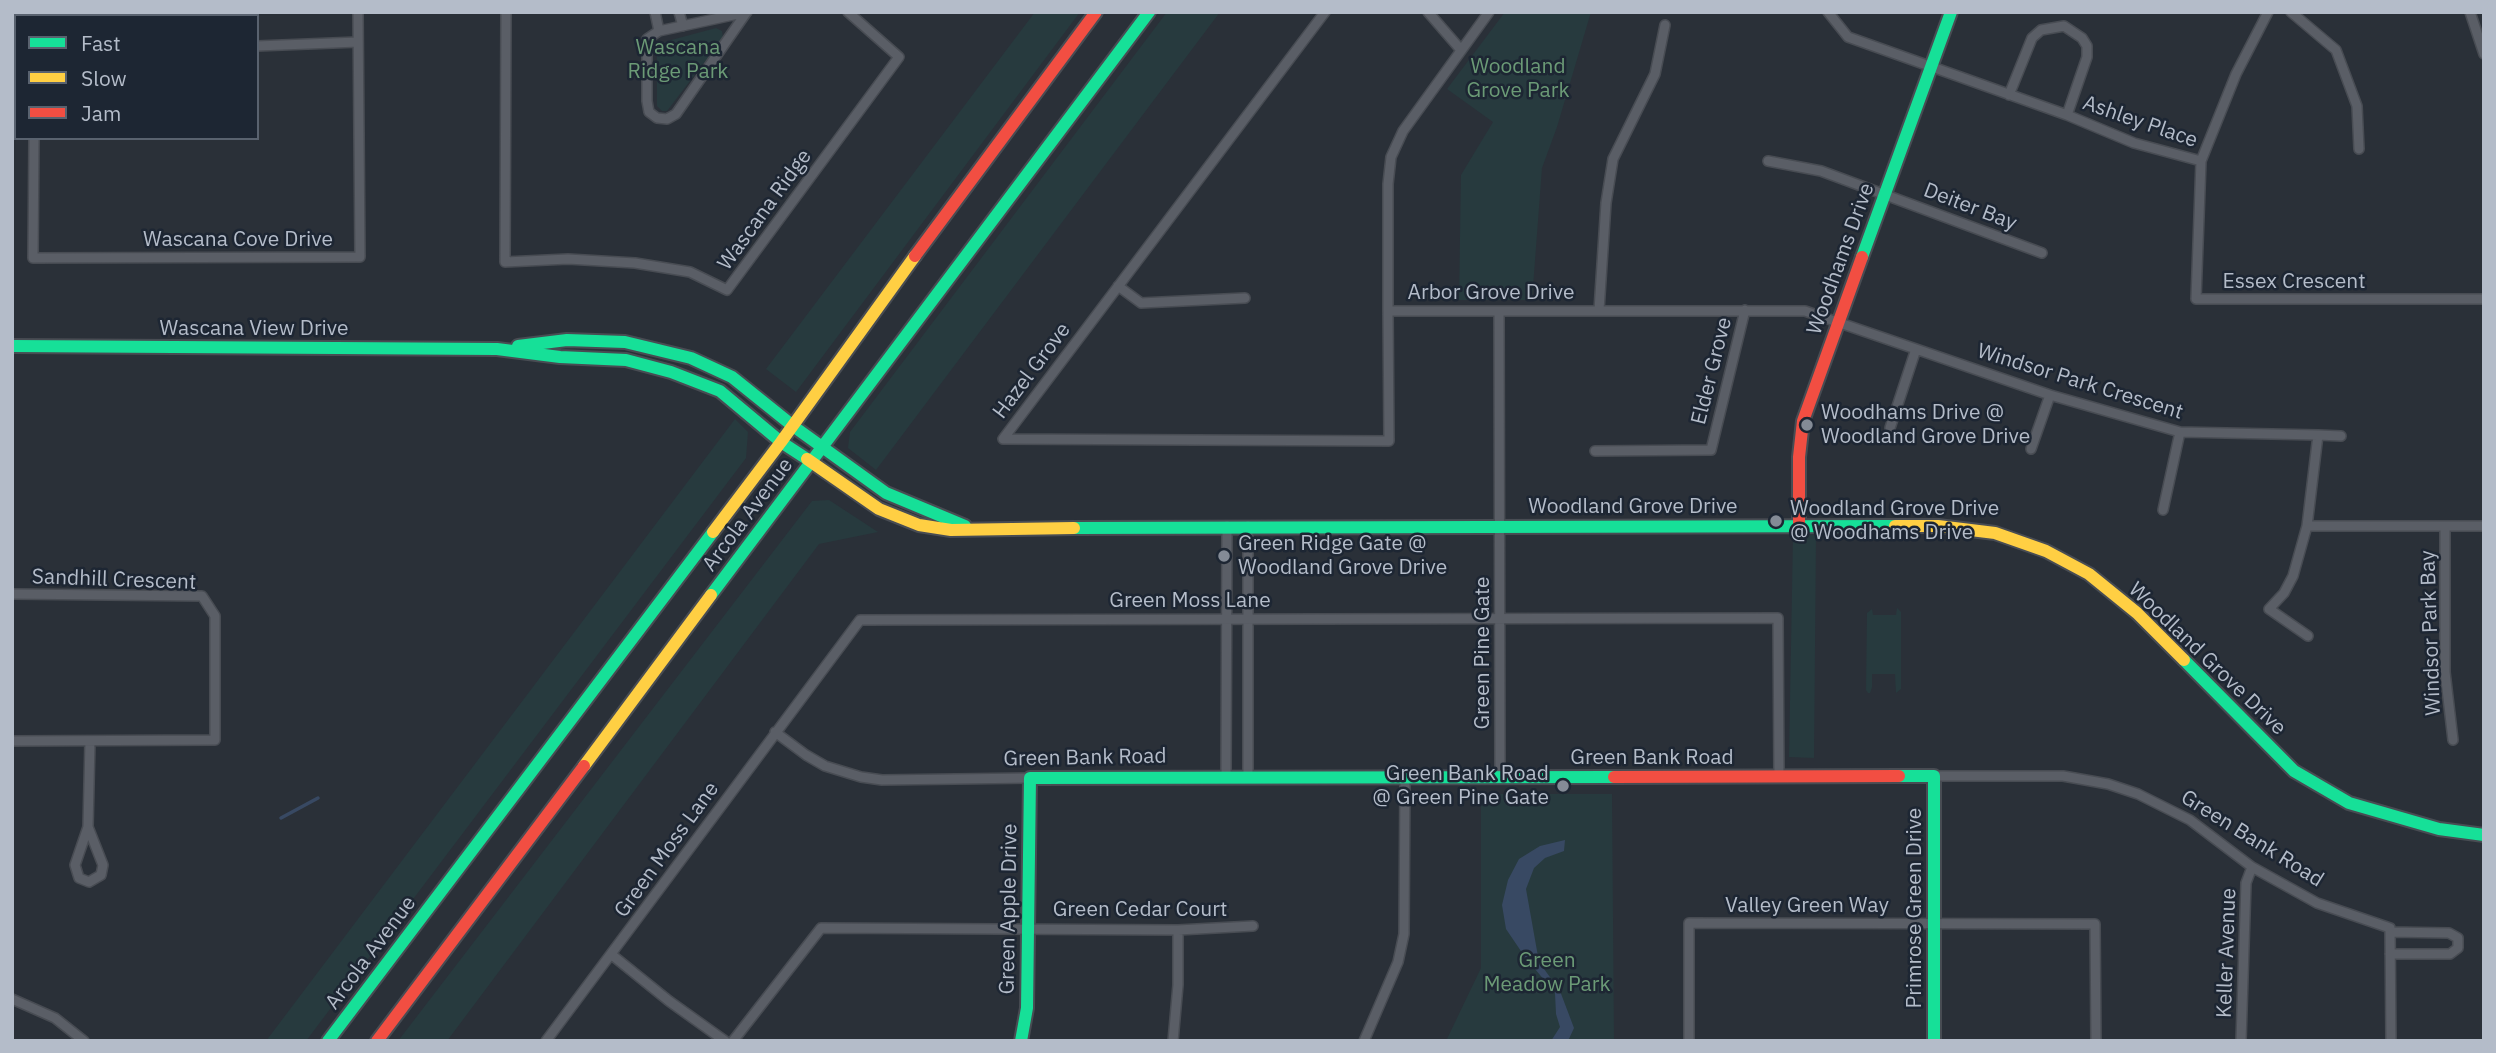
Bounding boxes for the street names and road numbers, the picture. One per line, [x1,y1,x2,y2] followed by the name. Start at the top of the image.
[2079,91,2201,153] street label: Ashley Place
[713,145,817,275] street label: Wascana Ridge
[1920,178,2020,236] street label: Deiter Bay
[1802,180,1880,338] street label: Woodhams Drive
[143,227,333,253] street label: Wascana Cove Drive
[2222,269,2366,295] street label: Essex Crescent
[1408,280,1574,306] street label: Arbor Grove Drive
[1686,315,1738,427] street label: Elder Grove
[159,316,349,342] street label: Wascana View Drive
[988,318,1076,424] street label: Hazel Grove
[1974,339,2186,425] street label: Windsor Park Crescent
[697,453,799,577] street label: Arcola Avenue
[1528,494,1738,520] street label: Woodland Grove Drive
[2416,550,2446,716] street label: Windsor Park Bay
[31,565,197,595] street label: Sandhill Crescent
[1470,576,1496,730] street label: Green Pine Gate
[2123,577,2291,741] street label: Woodland Grove Drive
[1109,588,1271,614] street label: Green Moss Lane
[1003,744,1167,772] street label: Green Bank Road
[1570,745,1734,771] street label: Green Bank Road
[609,777,725,923] street label: Green Moss Lane
[2176,785,2328,893] street label: Green Bank Road
[1902,808,1928,1008] street label: Primrose Green Drive
[995,823,1023,995] street label: Green Apple Drive
[2212,888,2242,1018] street label: Keller Avenue
[320,891,422,1015] street label: Arcola Avenue
[1725,893,1889,919] street label: Valley Green Way
[1053,897,1227,923] street label: Green Cedar Court

